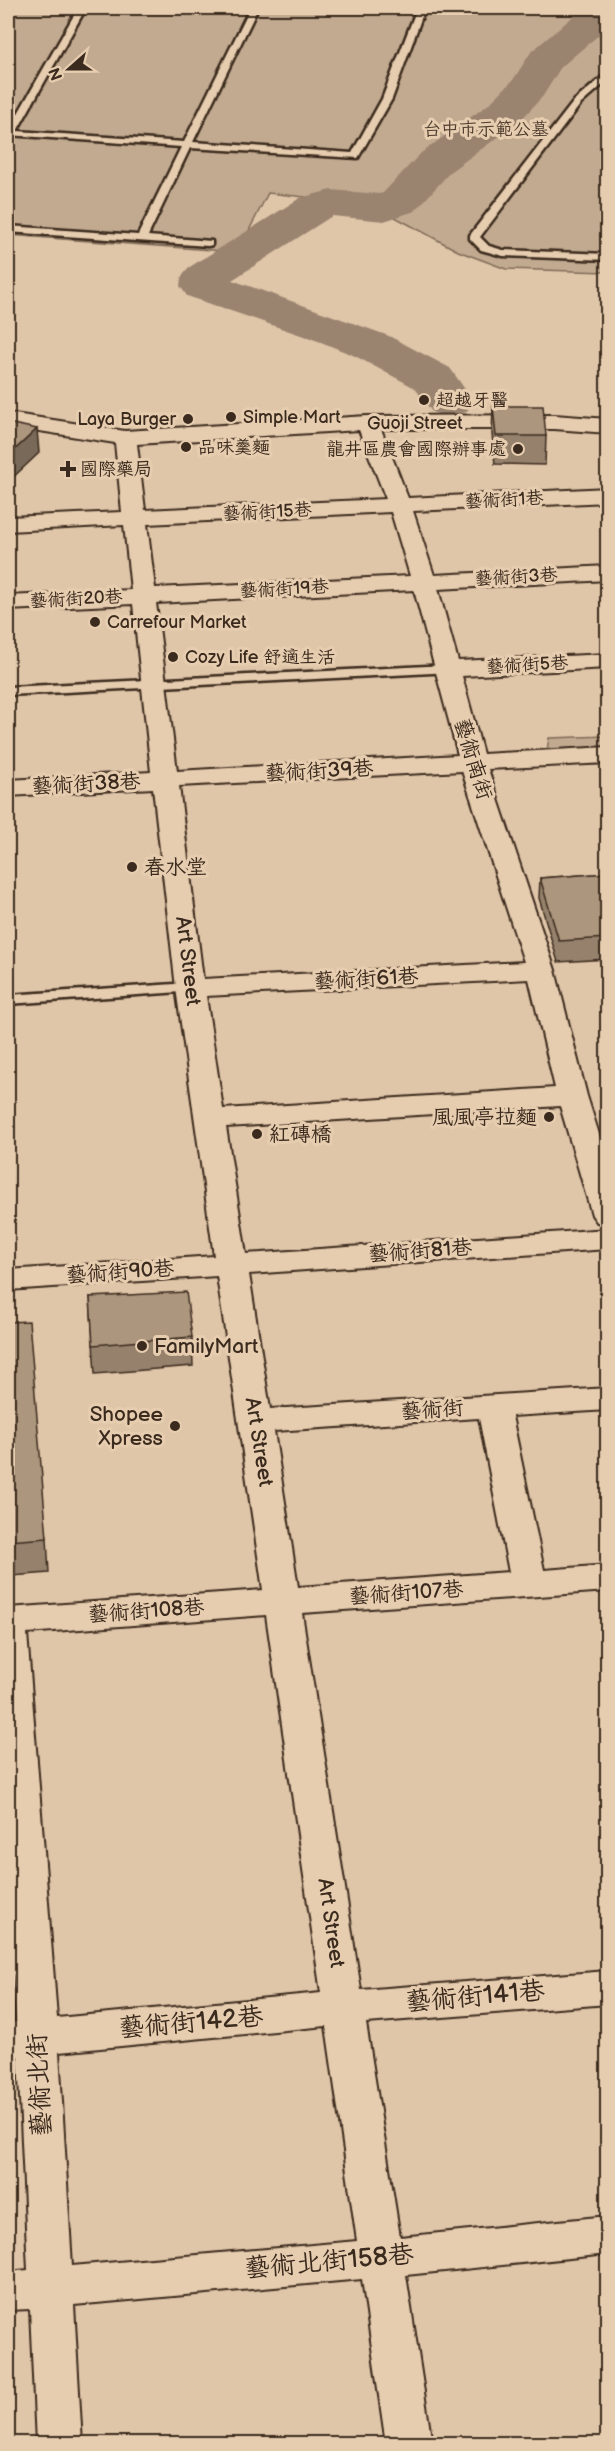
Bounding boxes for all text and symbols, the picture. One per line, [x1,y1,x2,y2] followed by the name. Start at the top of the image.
[39,39,99,99] north arrow
[45,65,67,83] text: N
[423,119,549,140] park label: 台中市示範公墓
[436,390,508,411] place label: 超越牙醫
[417,393,431,407] marker: 超越牙醫
[243,407,341,428] place label: Simple Mart
[77,409,176,430] place label: Laya Burger
[224,410,238,424] marker: Simple Mart
[181,412,195,426] marker: Laya Burger
[367,413,463,434] street label: Guoji Street
[198,437,270,458] place label: 品味羹麵
[326,439,506,460] place label: 龍井區農會國際辦事處
[179,440,193,454] marker: 品味羹麵
[511,442,525,456] marker: 龍井區農會國際辦事處
[80,459,152,480] place label: 國際藥局
[61,462,75,476] marker: 國際藥局
[464,487,544,513] street label: 藝術街1巷
[222,499,312,525] street label: 藝術街15巷
[474,564,558,590] street label: 藝術街3巷
[239,576,329,602] street label: 藝術街19巷
[29,586,123,612] street label: 藝術街20巷
[107,612,247,633] place label: Carrefour Market
[88,615,102,629] marker: Carrefour Market
[185,647,335,668] place label: Cozy Life 舒適生活
[166,650,180,664] marker: Cozy Life 舒適生活
[485,652,569,678] street label: 藝術街5巷
[449,715,497,803] street label: 藝術南街
[264,756,374,786] street label: 藝術街39巷
[31,769,141,799] street label: 藝術街38巷
[144,855,207,880] place label: 春水堂
[125,860,139,874] marker: 春水堂
[170,915,206,1008] street label: Art Street
[313,964,419,994] street label: 藝術街61巷
[432,1105,537,1130] place label: 風風亭拉麵
[542,1110,556,1124] marker: 風風亭拉麵
[269,1122,332,1147] place label: 紅磚橋
[250,1127,264,1141] marker: 紅磚橋
[367,1235,473,1267] street label: 藝術街81巷
[65,1256,175,1288] street label: 藝術街90巷
[154,1334,259,1359] place label: FamilyMart
[135,1339,149,1353] marker: FamilyMart
[400,1395,464,1425] street label: 藝術街
[240,1396,278,1489] street label: Art Street
[90,1402,163,1451] place label: Shopee Xpress
[168,1419,182,1433] marker: Shopee Xpress
[348,1577,464,1609] street label: 藝術街107巷
[87,1594,205,1628] street label: 藝術街108巷
[312,1877,350,1970] street label: Art Street
[404,1975,546,2019] street label: 藝術街141巷
[117,2001,265,2045] street label: 藝術街142巷
[22,2032,58,2138] street label: 藝術北街
[243,2239,415,2285] street label: 藝術北街158巷

